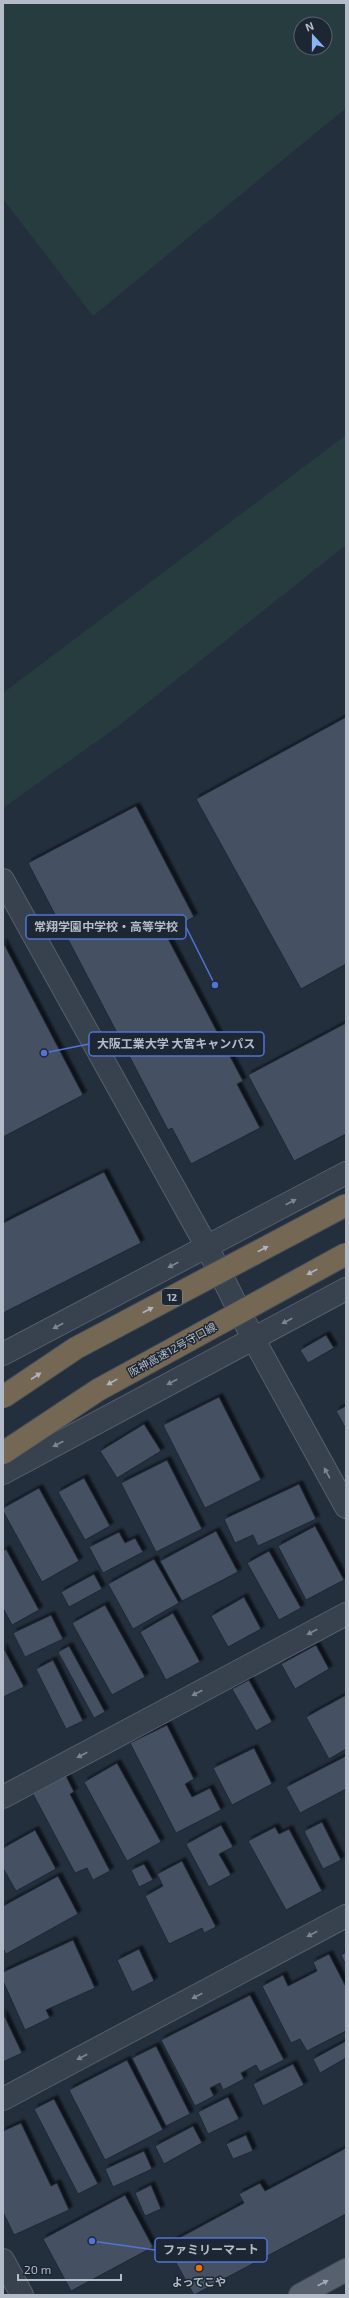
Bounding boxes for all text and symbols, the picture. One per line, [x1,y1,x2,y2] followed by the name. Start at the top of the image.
[293,16,333,56] north arrow
[303,19,315,34] text: N
[26,915,186,939] callout: 常翔学園中学校・高等学校
[34,919,178,933] text: 常翔学園中学校・高等学校
[89,1032,264,1056] callout: 大阪工業大学 大宮キャンパス
[97,1036,255,1050] text: 大阪工業大学 大宮キャンパス
[285,1199,297,1206] one-way arrow
[257,1246,268,1253] one-way arrow
[167,1262,179,1269] one-way arrow
[306,1269,317,1276] one-way arrow
[162,1289,182,1305] road number: 12
[142,1307,154,1314] one-way arrow
[281,1317,293,1324] one-way arrow
[126,1319,218,1379] street label: 阪神高速12号守口線
[52,1322,63,1329] one-way arrow
[30,1372,41,1379] one-way arrow
[106,1379,118,1386] one-way arrow
[166,1379,178,1385] one-way arrow
[52,1440,64,1447] one-way arrow
[324,1467,331,1479] one-way arrow
[306,1629,317,1636] one-way arrow
[191,1690,203,1697] one-way arrow
[76,1751,88,1758] one-way arrow
[306,1931,317,1938] one-way arrow
[191,1992,203,1999] one-way arrow
[76,2054,88,2060] one-way arrow
[155,2238,267,2262] callout: ファミリーマート
[163,2242,259,2256] text: ファミリーマート
[18,2256,121,2282] scale bar
[24,2262,51,2276] text: 20 m
[194,2263,204,2273] marker: よってこや
[172,2275,226,2288] place label: よってこや
[317,2279,329,2286] one-way arrow

